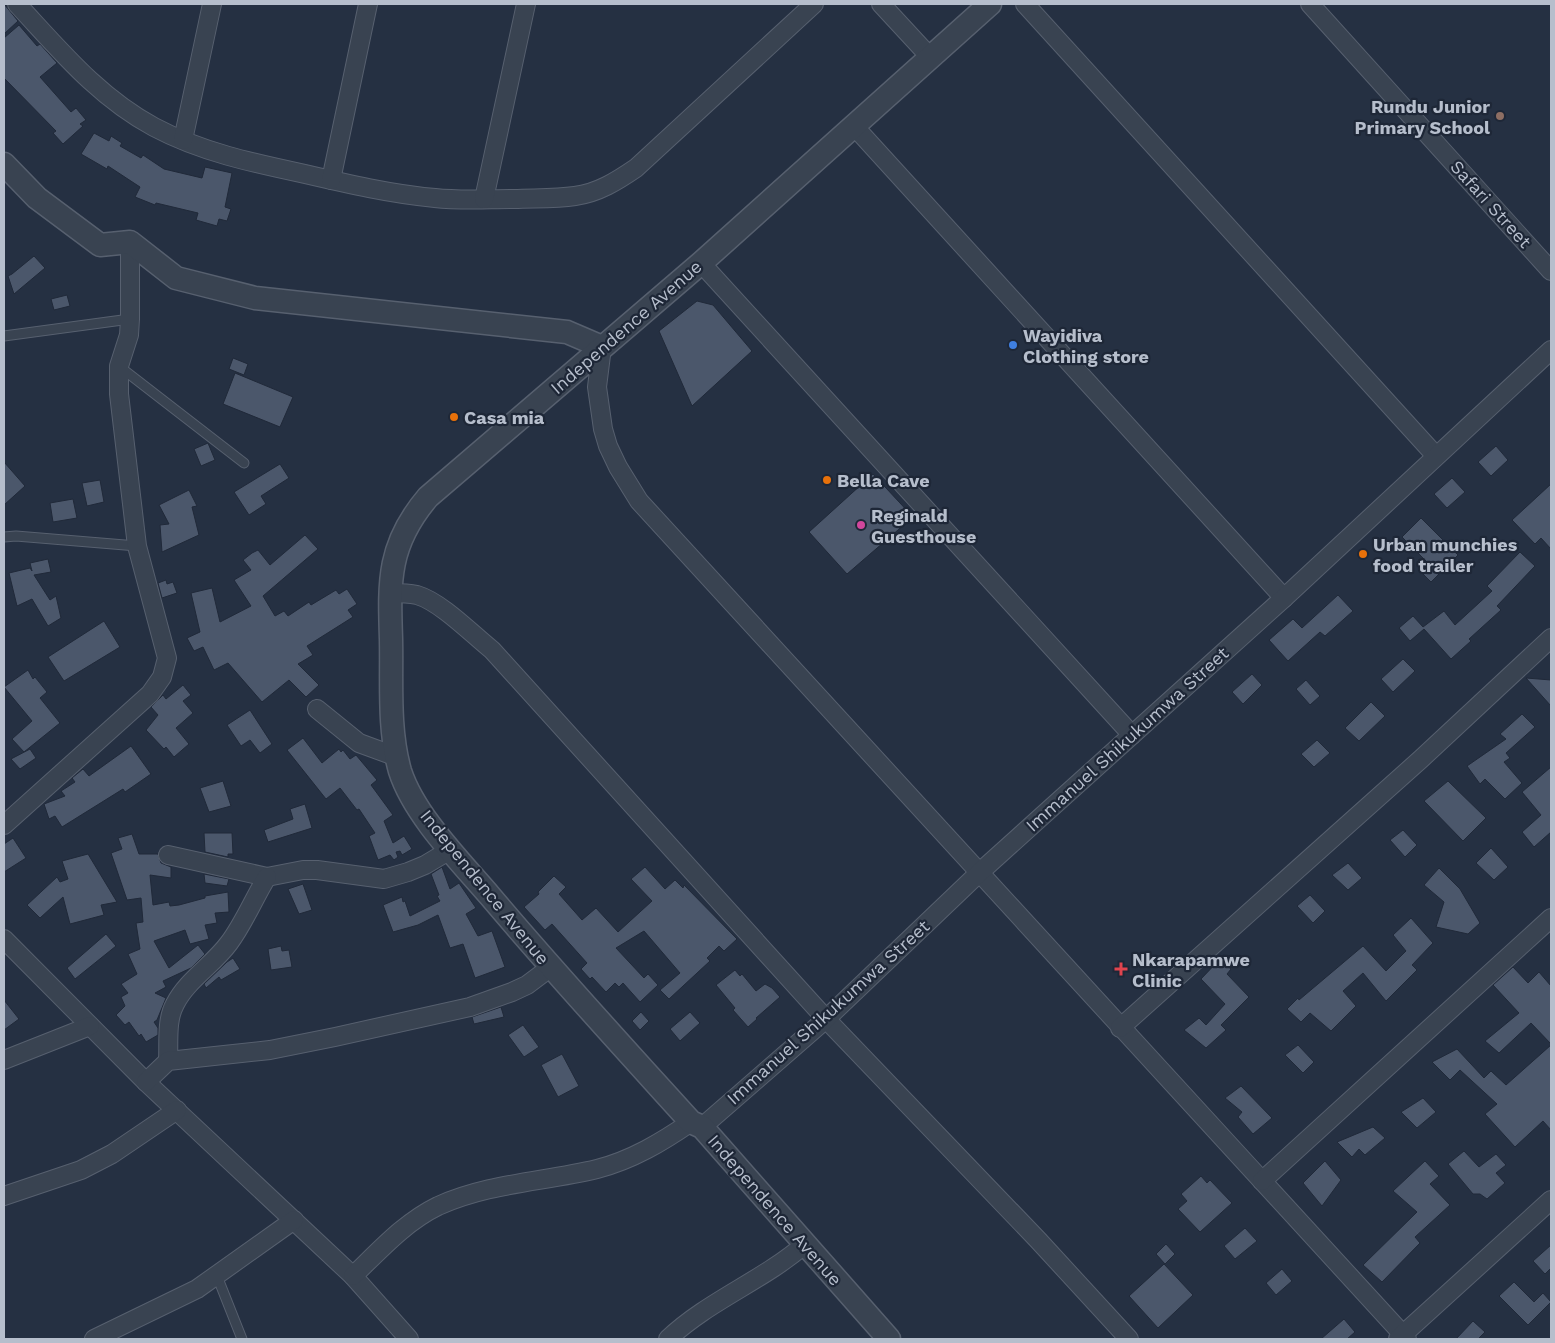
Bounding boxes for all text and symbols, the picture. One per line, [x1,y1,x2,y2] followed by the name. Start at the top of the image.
[1355,96,1490,138] place label: Rundu Junior Primary School
[1494,110,1506,122] marker: Rundu Junior Primary School
[1446,156,1536,252] street label: Safari Street
[546,256,706,398] street label: Independence Avenue
[1023,325,1149,367] place label: Wayidiva Clothing store
[1007,339,1019,351] marker: Wayidiva Clothing store
[464,407,545,428] place label: Casa mia
[448,411,460,423] marker: Casa mia
[837,470,930,491] place label: Bella Cave
[821,474,833,486] marker: Bella Cave
[871,505,976,547] place label: Reginald Guesthouse
[855,519,867,531] marker: Reginald Guesthouse
[1373,534,1518,576] place label: Urban munchies food trailer
[1357,548,1369,560] marker: Urban munchies food trailer
[1021,642,1233,836] street label: Immanuel Shikukumwa Street
[416,805,554,969] street label: Independence Avenue
[722,915,934,1109] street label: Immanuel Shikukumwa Street
[1132,949,1250,991] place label: Nkarapamwe Clinic
[1114,962,1128,976] marker: Nkarapamwe Clinic
[704,1130,846,1290] street label: Independence Avenue

